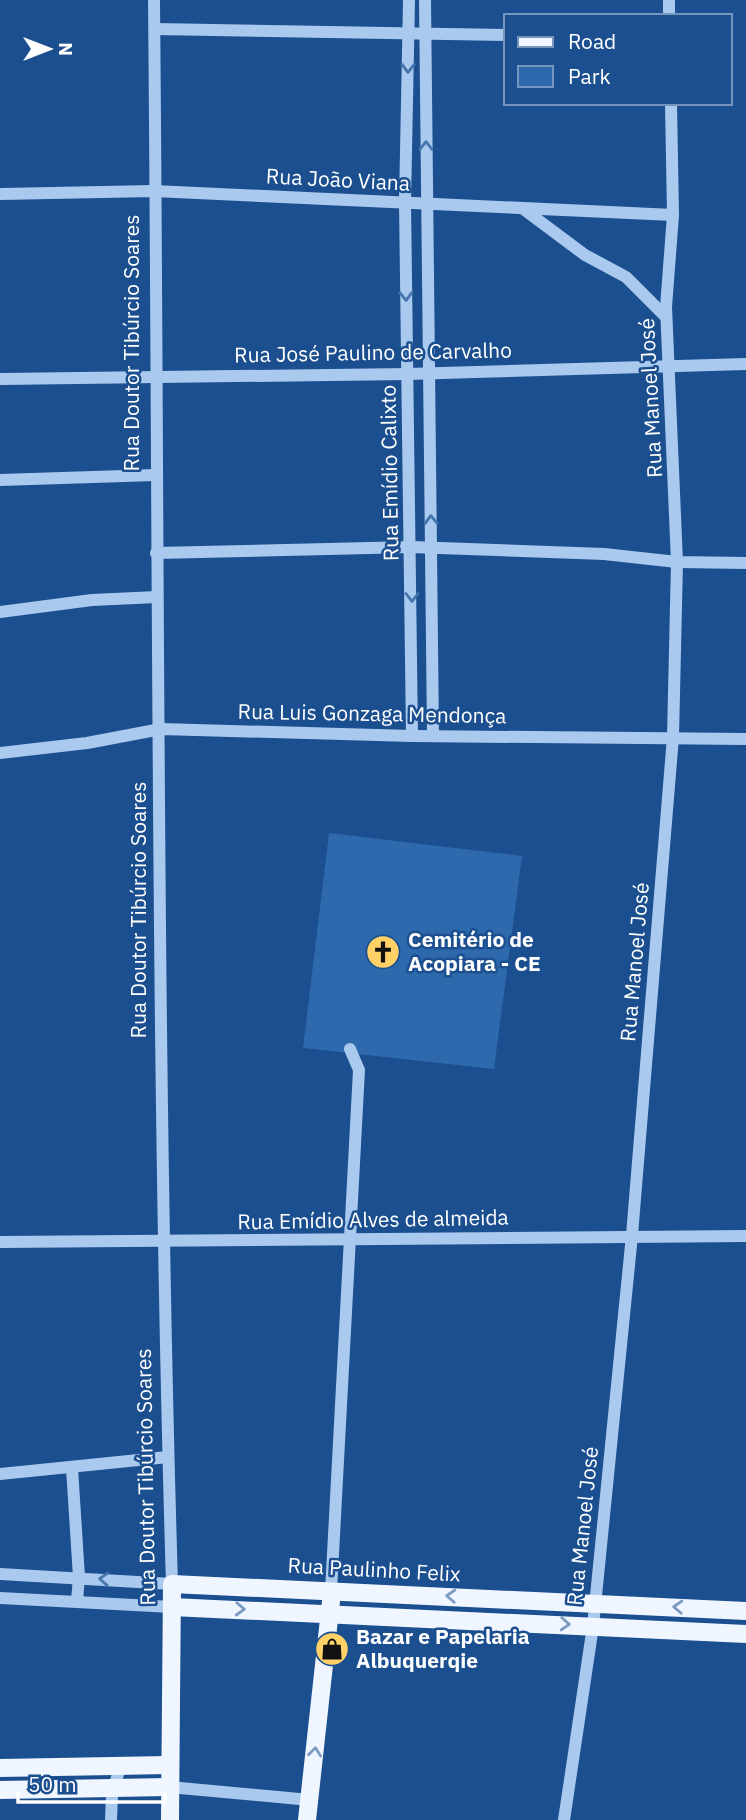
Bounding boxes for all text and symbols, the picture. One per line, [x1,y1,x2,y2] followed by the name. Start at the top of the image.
[14,14,84,84] north arrow
[504,14,732,105] legend
[568,27,616,55] text: Road
[54,42,78,56] text: N
[568,62,611,90] text: Park
[400,63,416,74] one-way arrow
[418,140,434,151] one-way arrow
[265,161,411,197] street label: Rua João Viana
[117,214,145,472] street label: Rua Doutor Tibúrcio Soares
[399,290,414,301] one-way arrow
[632,317,668,479] street label: Rua Manoel José
[234,336,512,368] street label: Rua José Paulino de Carvalho
[373,385,405,561] street label: Rua Emídio Calixto
[423,515,438,526] one-way arrow
[404,592,420,602] one-way arrow
[237,697,507,729] street label: Rua Luis Gonzaga Mendonça
[124,781,152,1039] street label: Rua Doutor Tibúrcio Soares
[613,881,655,1043] street label: Rua Manoel José
[408,925,541,977] place label: Cemitério de Acopiara - CE
[364,933,402,971] church icon: Cemitério de Acopiara - CE
[237,1203,509,1235] street label: Rua Emídio Alves de almeida
[129,1348,161,1606] street label: Rua Doutor Tibúrcio Soares
[560,1445,604,1607] street label: Rua Manoel José
[287,1550,462,1588] street label: Rua Paulinho Felix
[98,1572,109,1587] one-way arrow
[445,1589,456,1604] one-way arrow
[672,1600,683,1615] one-way arrow
[235,1602,246,1617] one-way arrow
[560,1617,571,1632] one-way arrow
[356,1622,530,1674] place label: Bazar e Papelaria Albuquerqie
[313,1630,351,1668] shop icon: Bazar e Papelaria Albuquerqie
[307,1746,322,1758] one-way arrow
[18,1760,164,1804] scale bar
[28,1770,77,1798] text: 50 m

